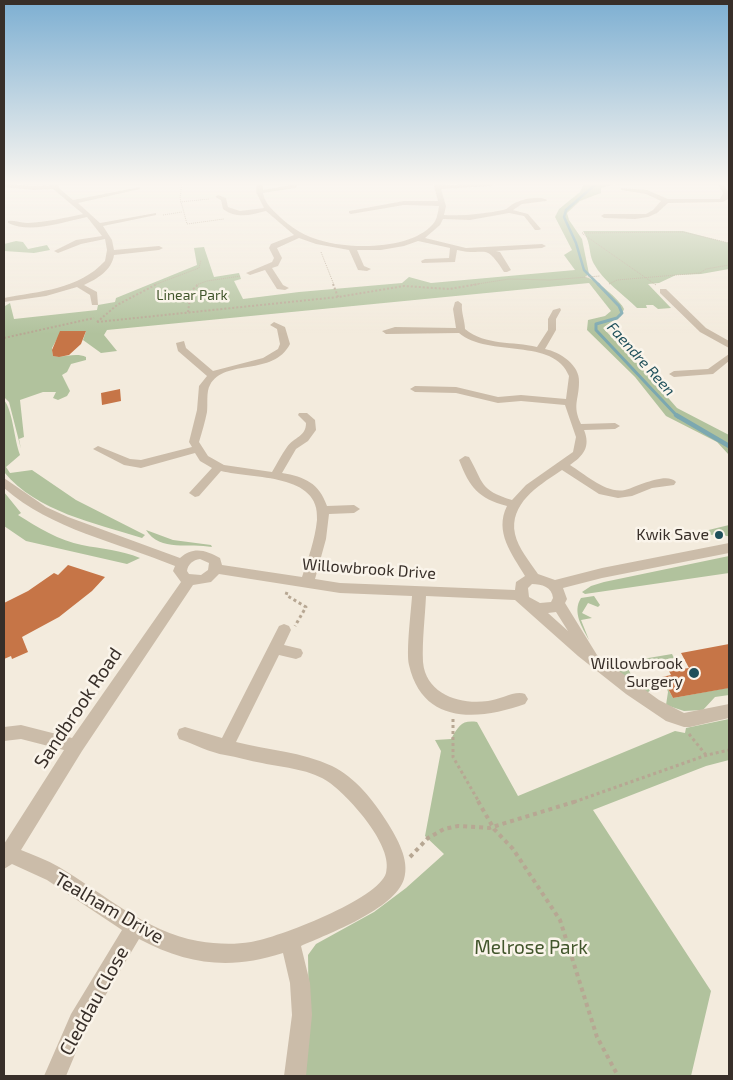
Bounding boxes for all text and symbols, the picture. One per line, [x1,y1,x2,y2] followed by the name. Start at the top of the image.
[156,287,228,303] park label: Linear Park
[603,318,679,400] water label: Faendre Reen
[636,525,709,545] place label: Kwik Save
[713,529,725,541] marker: Kwik Save
[301,555,437,583] street label: Willowbrook Drive
[29,643,127,773] street label: Sandbrook Road
[590,654,683,692] place label: Willowbrook Surgery
[687,666,701,680] marker: Willowbrook Surgery
[50,867,168,949] street label: Tealham Drive
[474,937,588,959] park label: Melrose Park
[55,943,133,1059] street label: Cleddau Close

